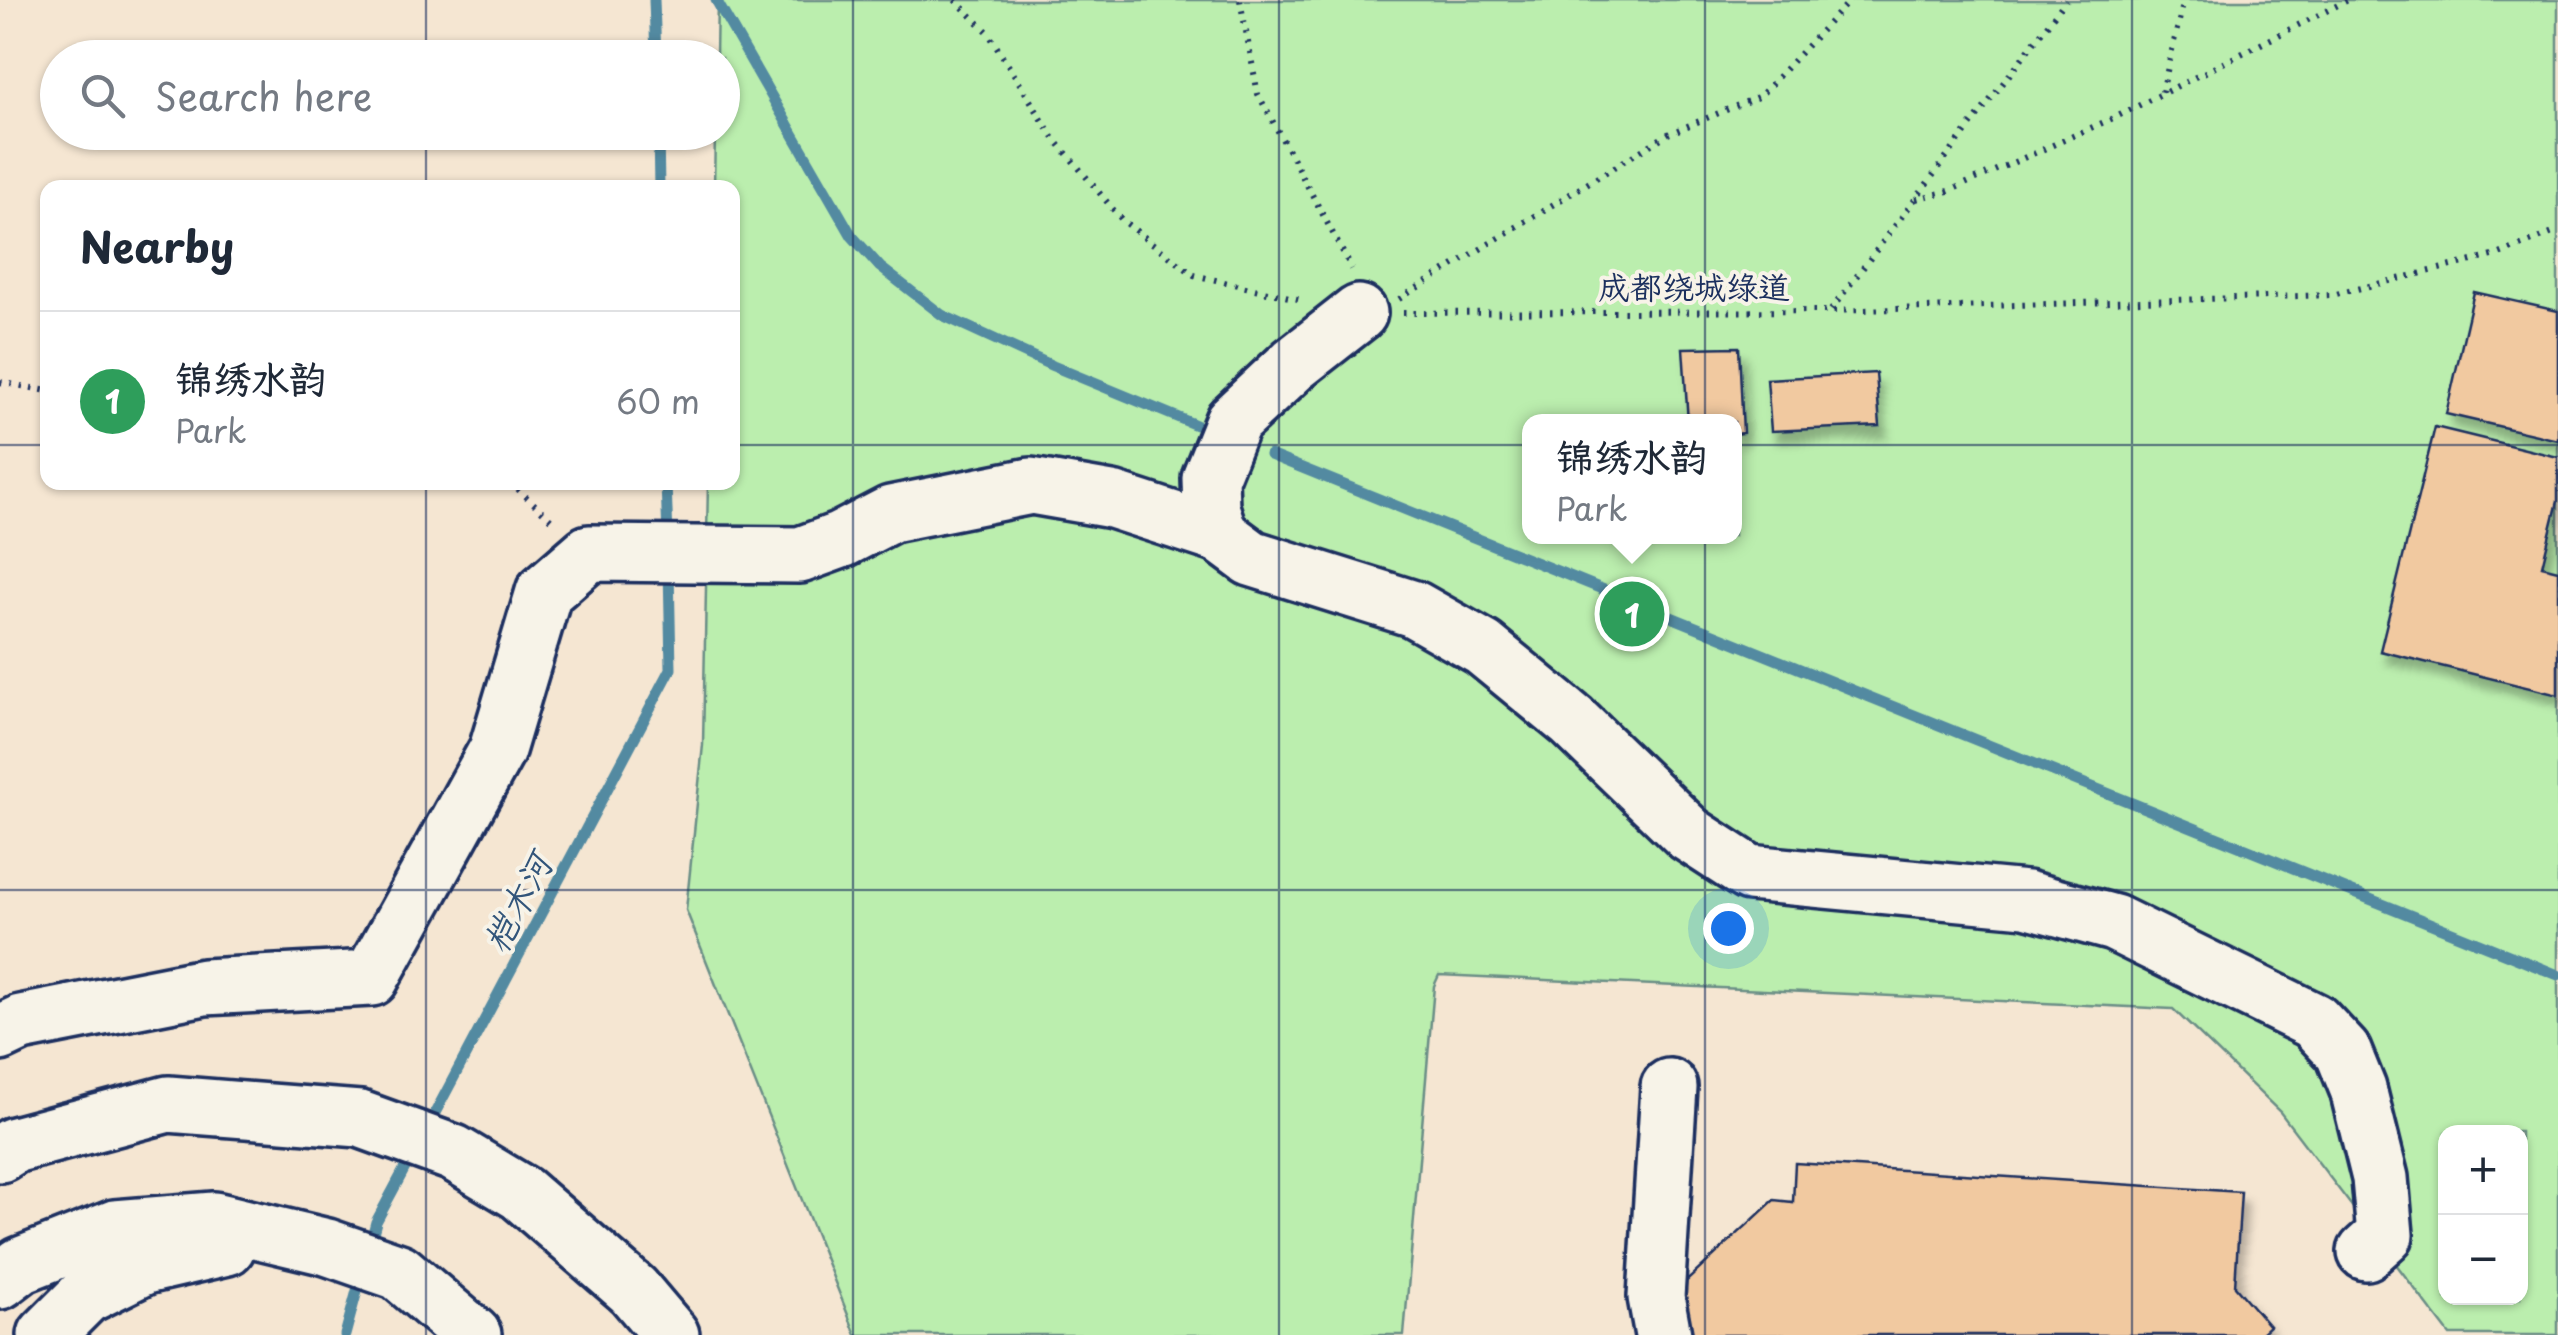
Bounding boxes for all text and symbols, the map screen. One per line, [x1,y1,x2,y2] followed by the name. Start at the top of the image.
[40,40,740,150] search box
[155,67,372,124] text: Search here
[75,68,130,123] icon: search
[80,214,234,277] text: Nearby
[1598,262,1790,310] street label: 成都绕城绿道
[175,349,327,406] text: 锦绣水韵
[105,377,120,425] text: 1
[616,377,700,425] text: 60 m
[175,406,247,454] text: Park
[1522,414,1742,544] popup
[1556,427,1708,484] text: 锦绣水韵
[1556,484,1627,532] text: Park
[1600,576,1664,652] pin: 1
[468,839,566,961] water label: 桤木河
[1703,903,1754,954] your location
[2438,1125,2528,1305] map controls
[2438,1125,2528,1215] button: +
[2438,1215,2528,1305] button: −

